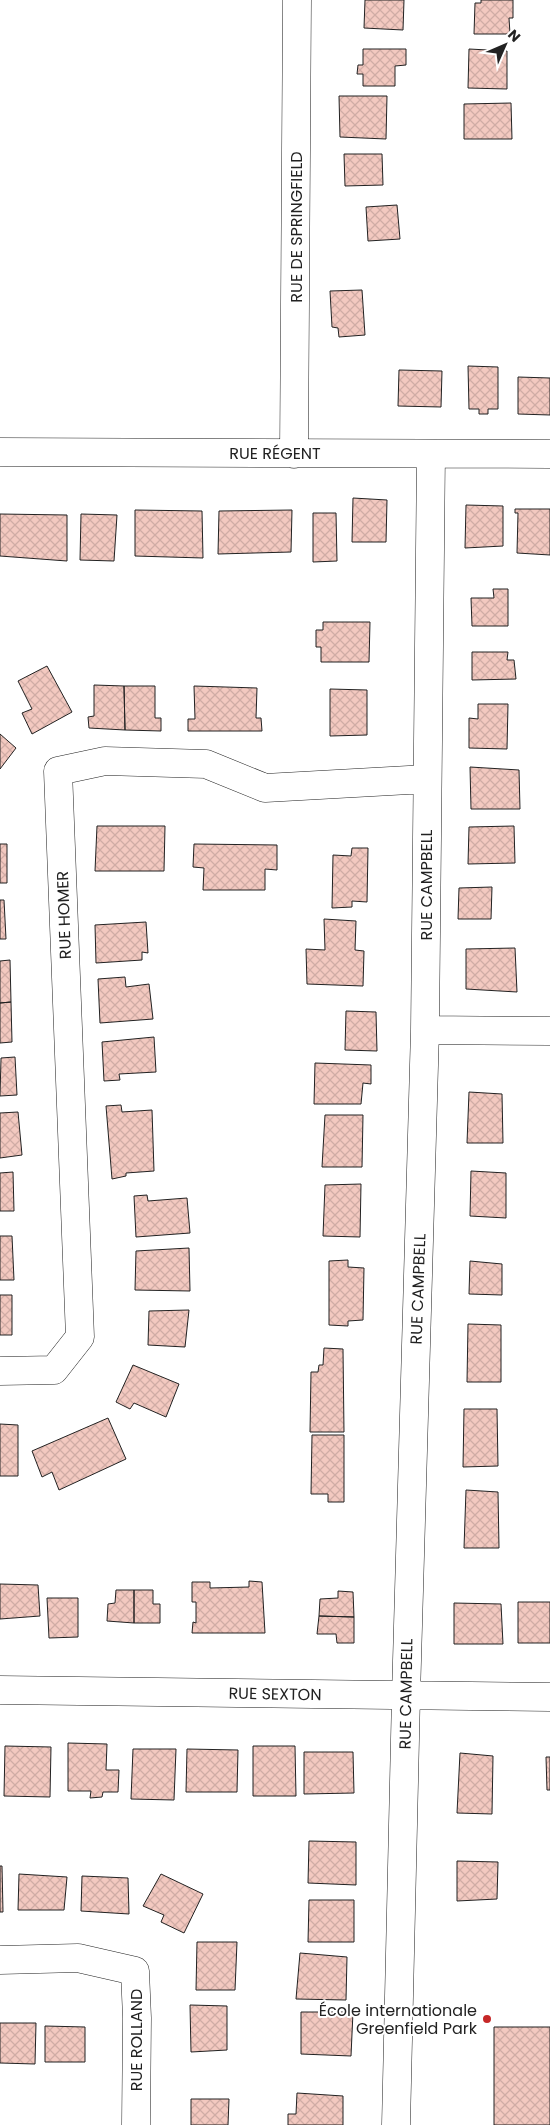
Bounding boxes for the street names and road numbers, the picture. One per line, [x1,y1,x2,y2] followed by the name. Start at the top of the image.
[285,151,308,303] street label: RUE DE SPRINGFIELD
[229,442,321,465] street label: RUE RÉGENT
[415,829,438,941] street label: RUE CAMPBELL
[51,870,77,960] street label: RUE HOMER
[405,1233,431,1345] street label: RUE CAMPBELL
[394,1638,418,1750] street label: RUE CAMPBELL
[228,1682,322,1706] street label: RUE SEXTON
[125,1989,148,2091] street label: RUE ROLLAND

